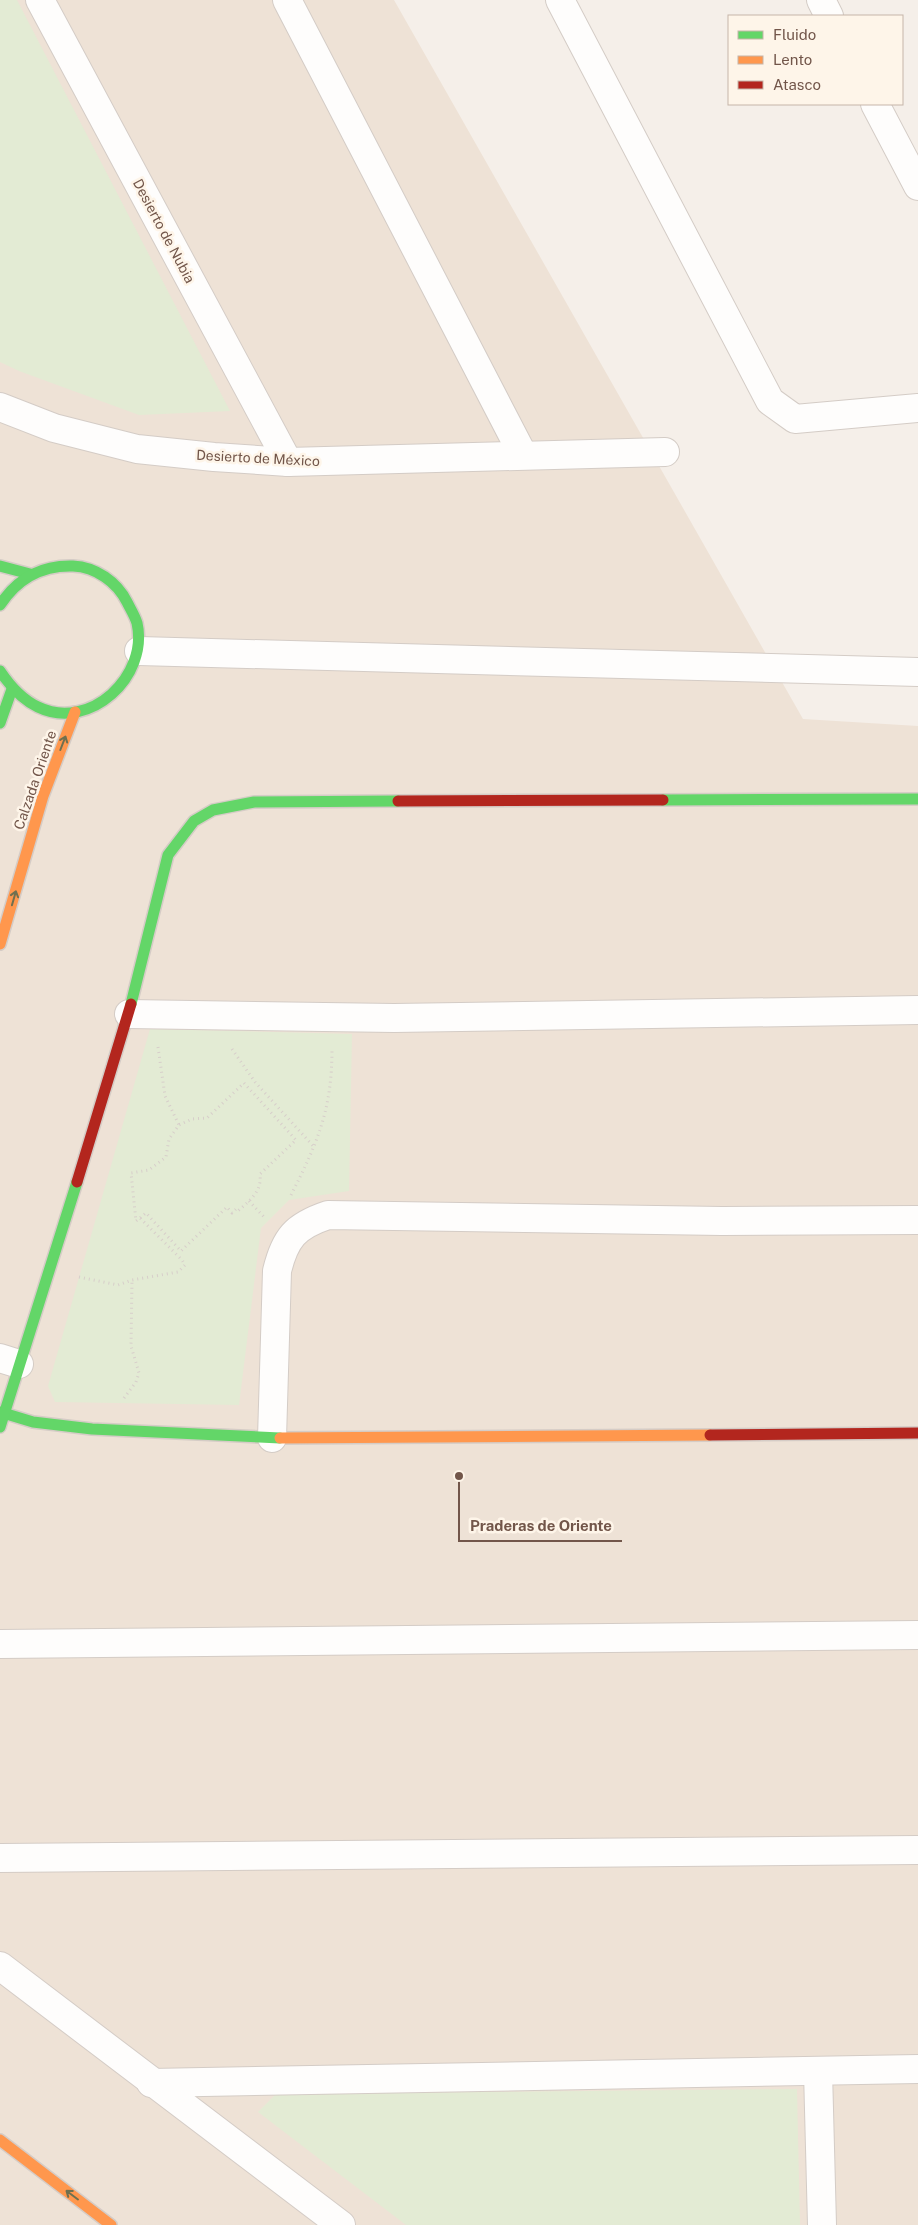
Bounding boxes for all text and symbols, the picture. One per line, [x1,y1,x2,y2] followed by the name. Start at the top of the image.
[728,15,903,105] legend
[773,26,816,43] text: Fluido
[773,51,812,68] text: Lento
[773,76,821,93] text: Atasco
[130,176,198,286] street label: Desierto de Nubia
[196,447,320,469] street label: Desierto de México
[11,728,59,832] street label: Calzada Oriente
[59,736,68,751] one-way arrow
[9,890,19,906] one-way arrow
[459,1511,622,1541] callout: Praderas de Oriente
[470,1517,612,1534] text: Praderas de Oriente
[66,2190,79,2201] one-way arrow

